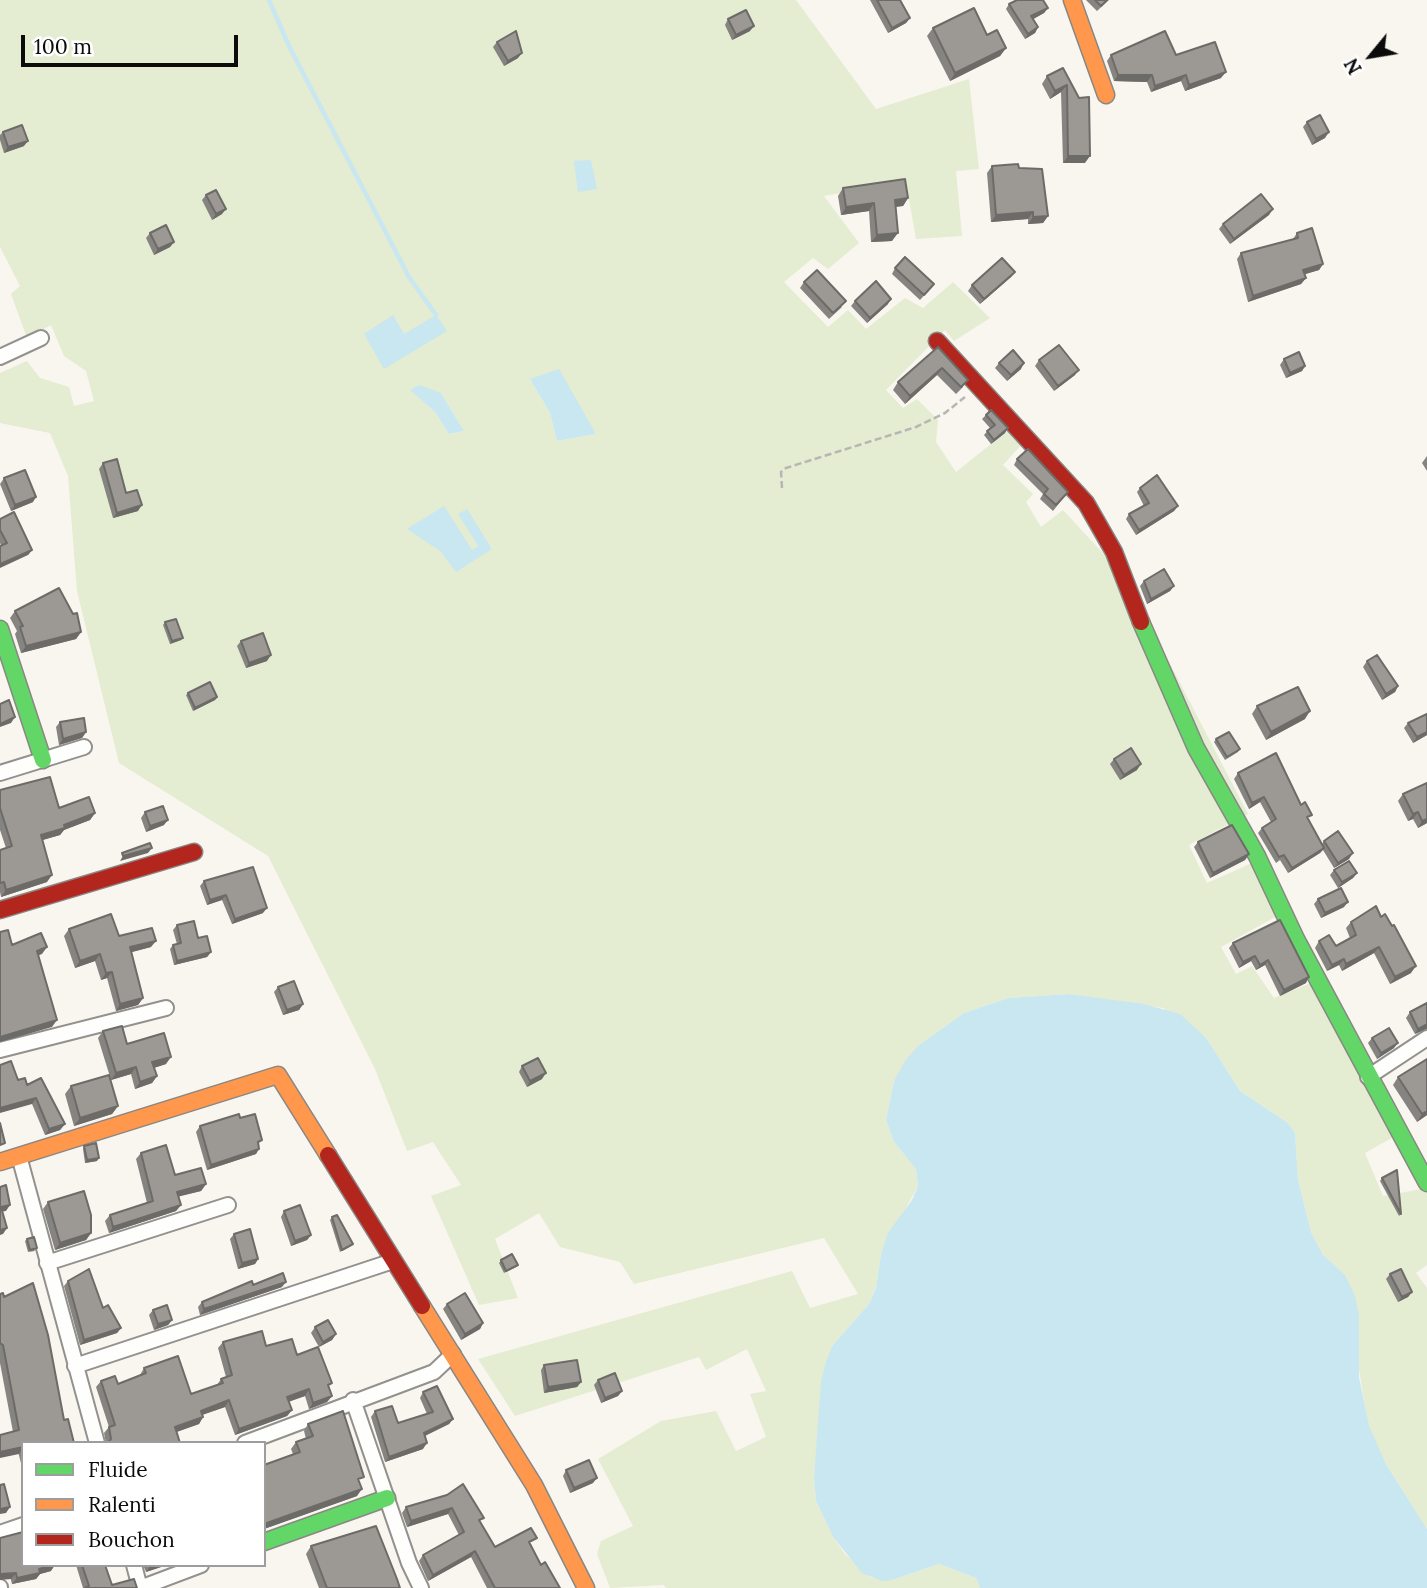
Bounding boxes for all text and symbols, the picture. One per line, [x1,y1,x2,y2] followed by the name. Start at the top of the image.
[24,21,242,65] scale bar
[1336,21,1406,91] north arrow
[34,33,92,60] text: 100 m
[1339,54,1367,79] text: N
[21,1441,266,1567] legend
[88,1456,148,1483] text: Fluide
[88,1491,156,1518] text: Ralenti
[88,1526,175,1553] text: Bouchon

